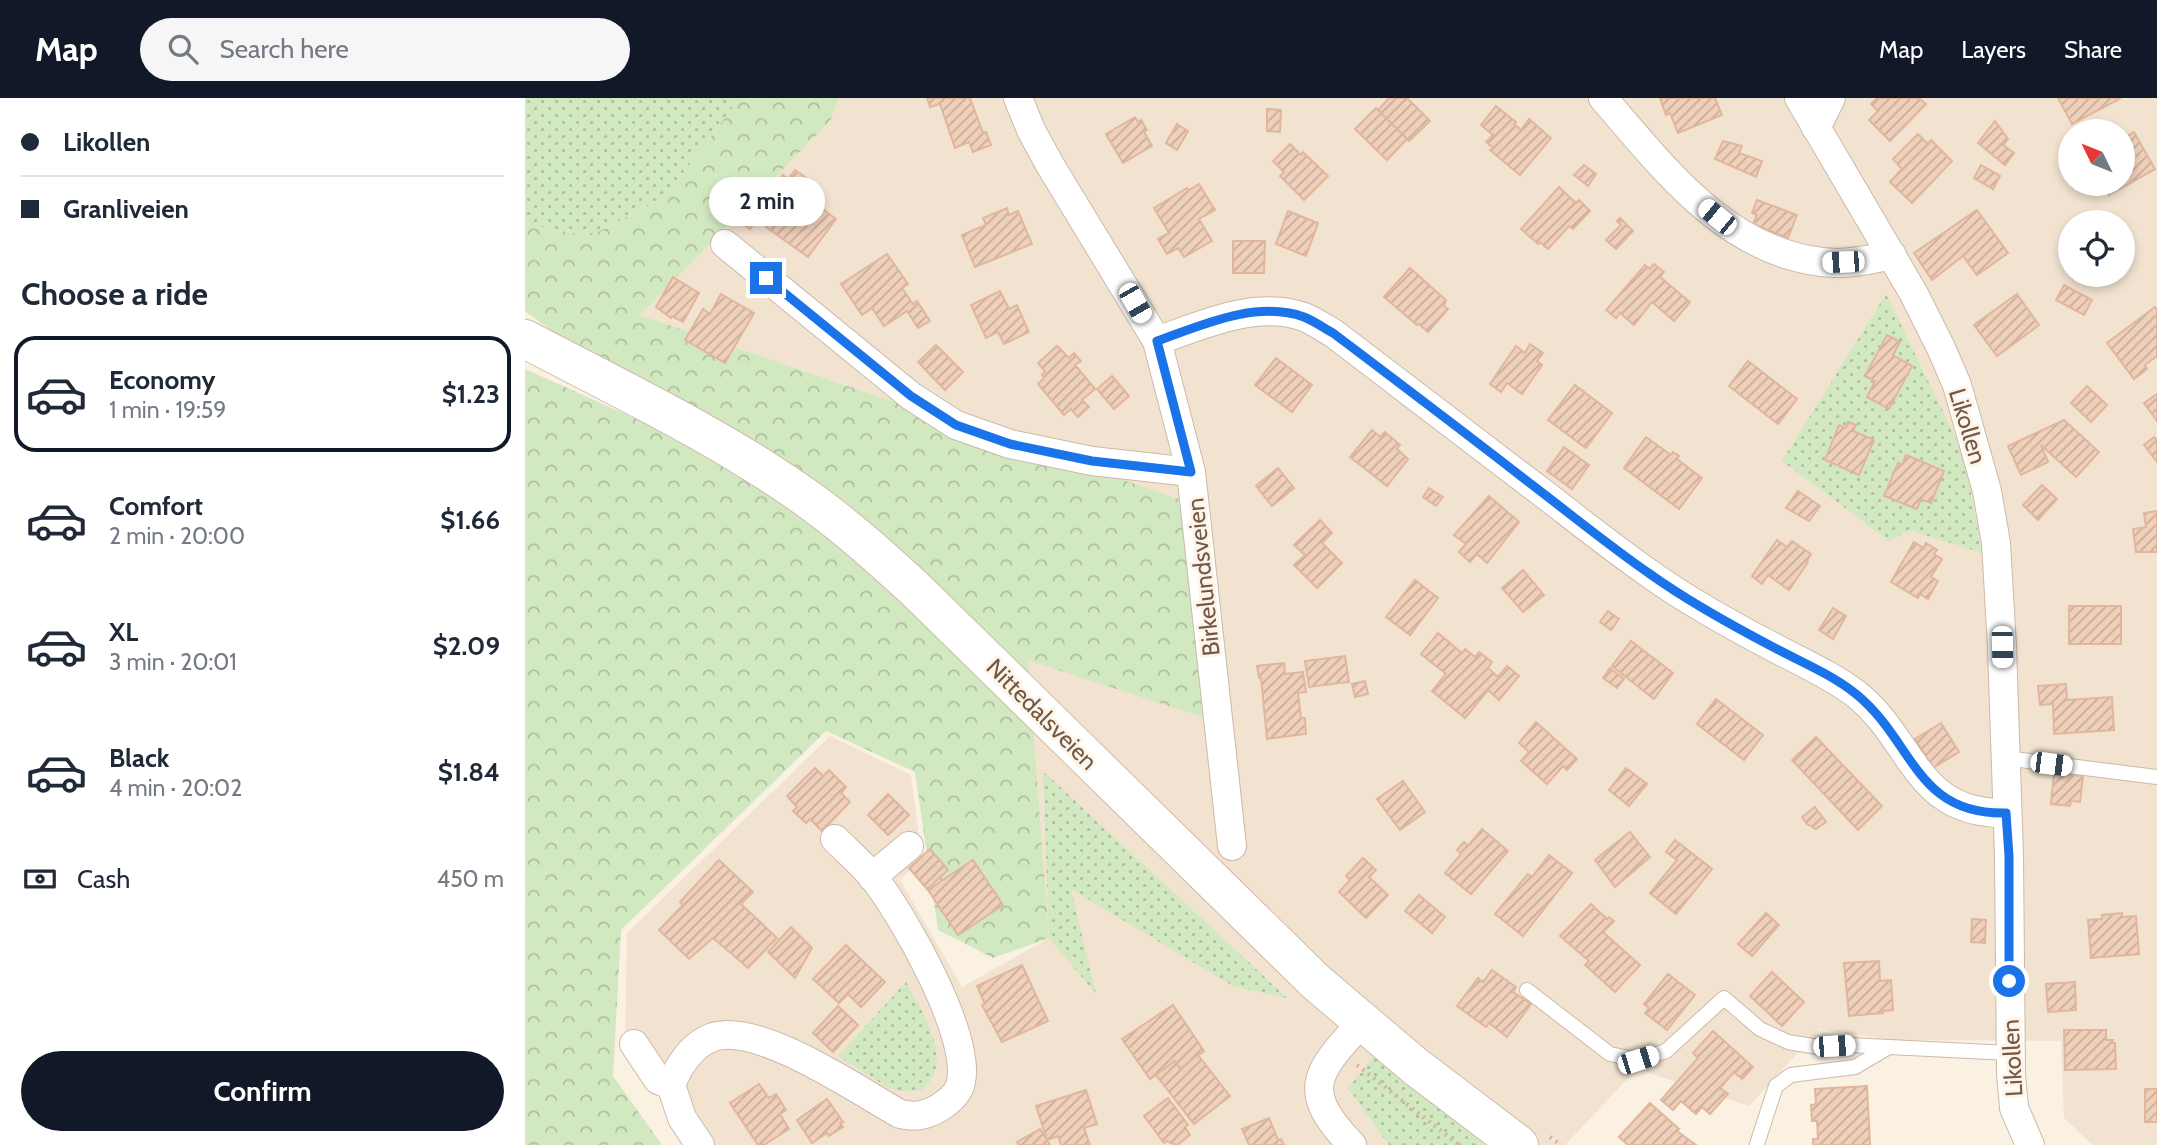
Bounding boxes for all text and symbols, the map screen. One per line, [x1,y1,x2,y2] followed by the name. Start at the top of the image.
[140,18,630,81] search box
[35,29,98,69] text: Map
[164,30,202,68] icon: search
[220,33,349,65] text: Search here
[1879,35,1923,64] text: Map
[1961,35,2026,64] text: Layers
[2064,35,2122,64] text: Share
[2058,119,2135,196] north arrow
[2058,119,2135,287] map controls
[63,126,150,158] text: Likollen
[708,176,824,226] callout: 2 min
[739,187,795,215] text: 2 min
[63,193,189,225] text: Granliveien
[1695,196,1740,238] car
[2058,210,2135,287] button: locate
[1822,251,1865,273] car
[750,262,782,294] route end
[21,274,208,313] text: Choose a ride
[1116,280,1155,326] car
[25,363,88,426] icon: car
[109,364,215,396] text: Economy
[442,378,500,410] text: $1.23
[1943,385,1993,467] street label: Likollen
[109,396,226,424] text: 1 min · 19:59
[25,489,88,552] icon: car
[109,490,203,522] text: Comfort
[1180,496,1226,658] street label: Birkelundsveien
[440,504,500,536] text: $1.66
[109,522,245,550] text: 2 min · 20:00
[25,615,88,678] icon: car
[109,616,138,648] text: XL
[1992,626,2013,668] car
[433,630,500,662] text: $2.09
[109,648,237,676] text: 3 min · 20:01
[980,652,1104,776] street label: Nittedalsveien
[25,741,88,804] icon: car
[109,742,169,774] text: Black
[2029,751,2074,777] car
[438,756,500,788] text: $1.84
[109,774,242,802] text: 4 min · 20:02
[21,860,59,898] icon: cash
[77,863,130,895] text: Cash
[437,865,504,893] text: 450 m
[1993,965,2025,997] route start
[1995,1019,2029,1097] street label: Likollen
[1813,1034,1856,1058] car
[1615,1044,1662,1076] car
[21,1051,504,1131] button: Confirm

